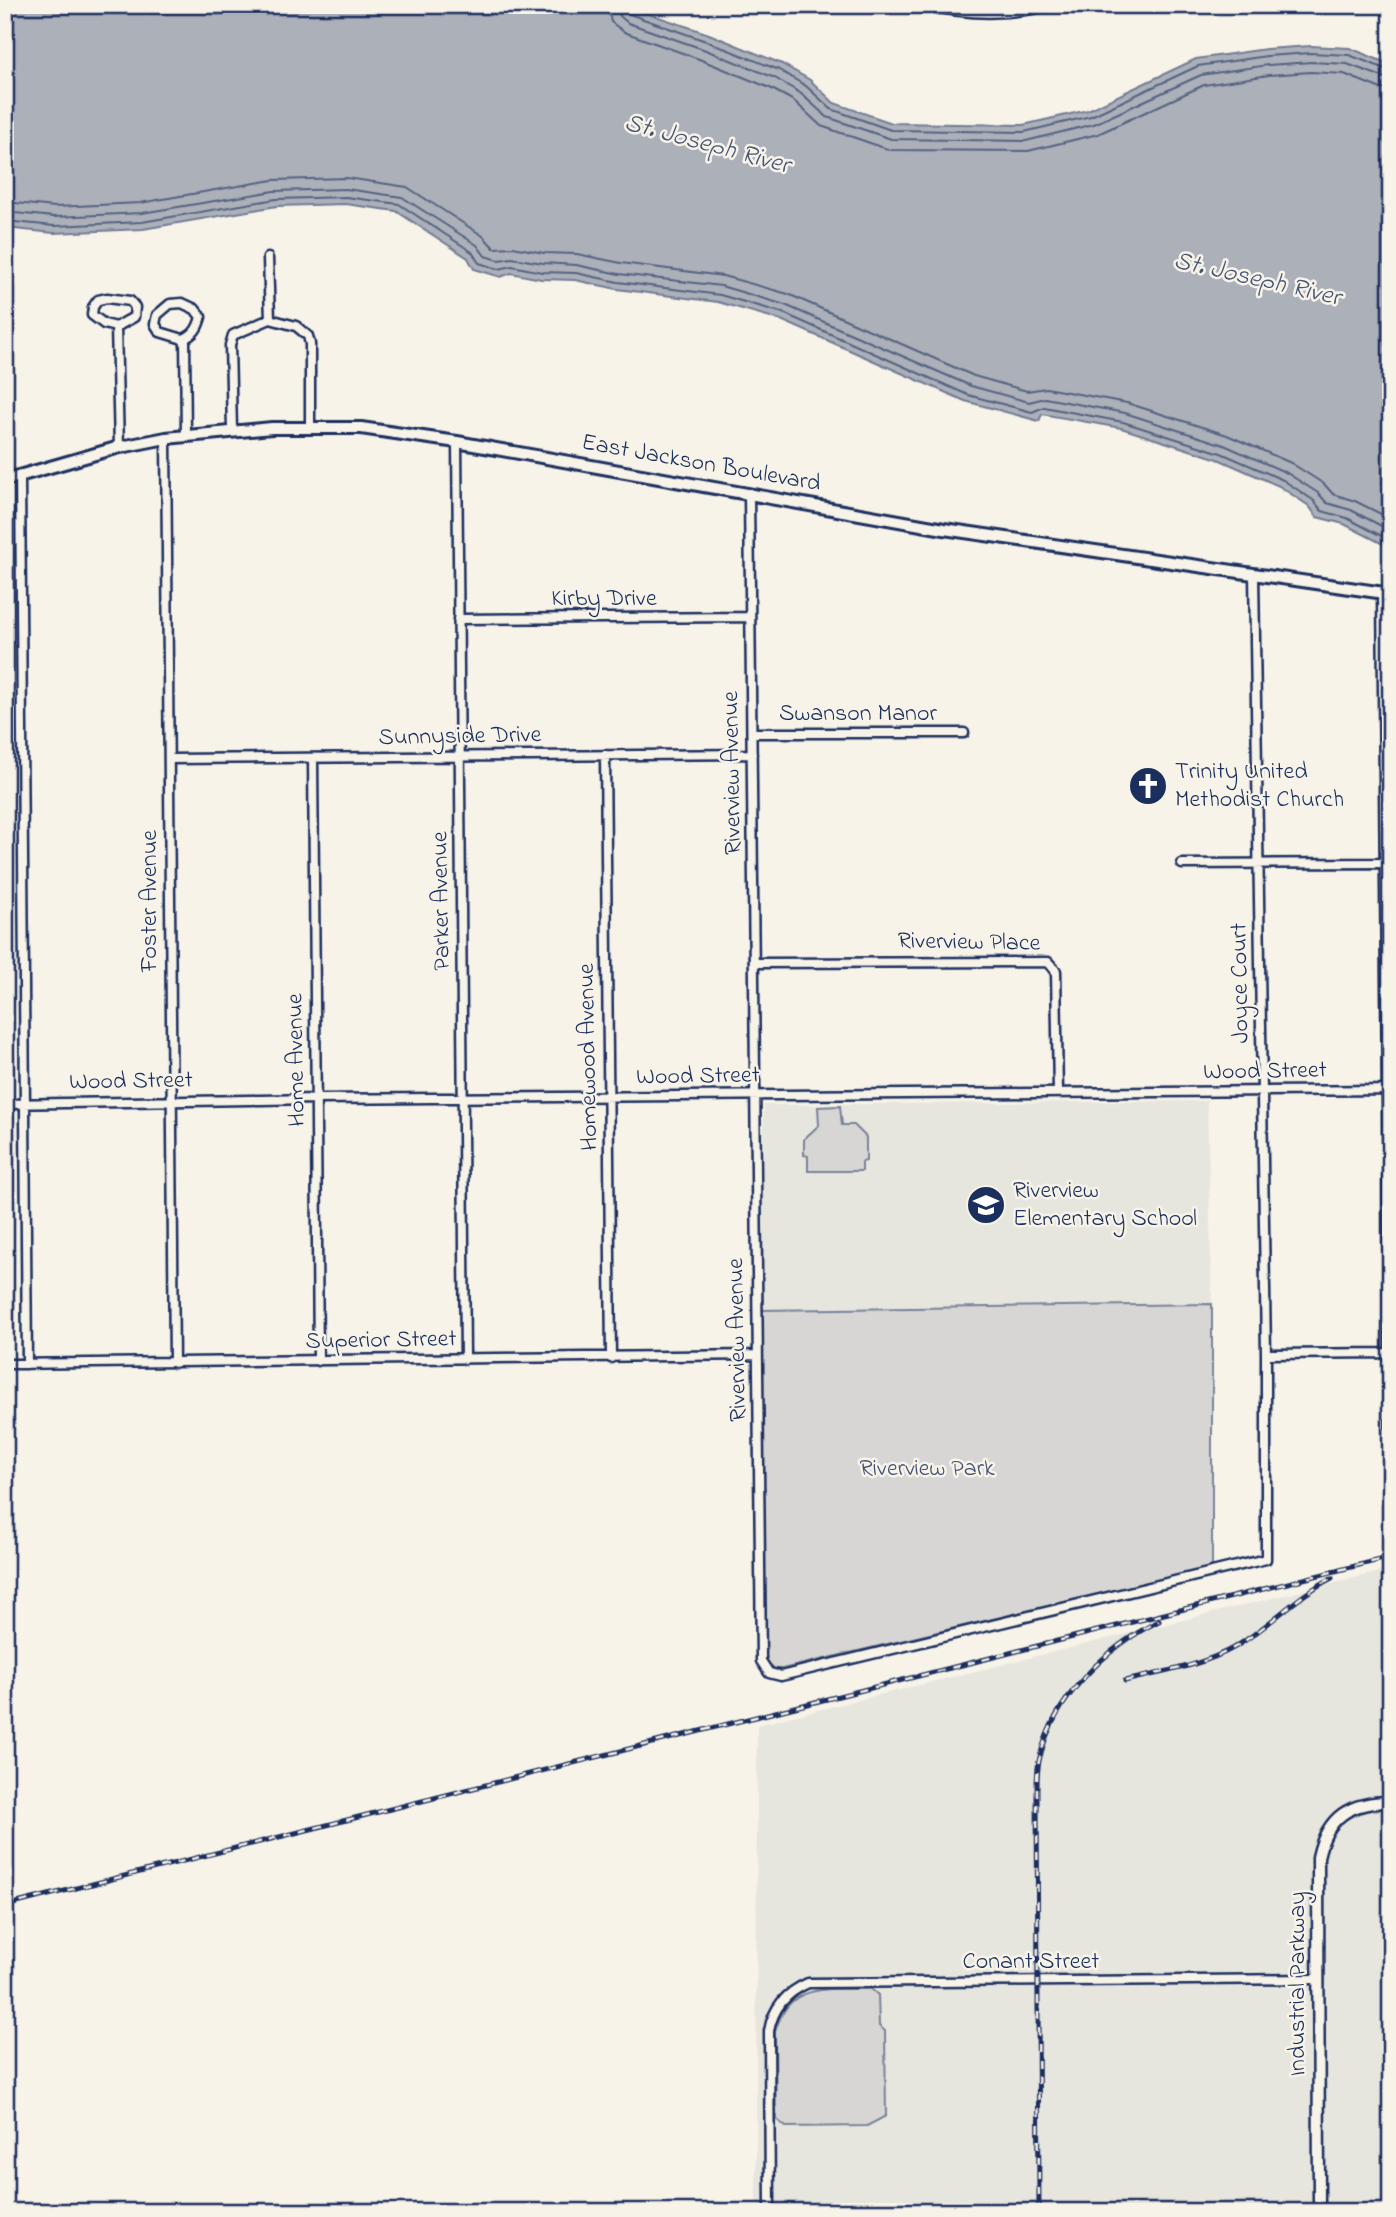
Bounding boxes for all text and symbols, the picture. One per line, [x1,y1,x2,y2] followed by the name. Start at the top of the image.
[620,105,797,186] water label: St. Joseph River
[1170,242,1347,318] water label: St. Joseph River
[579,426,824,502] street label: East Jackson Boulevard
[551,582,657,618] street label: Kirby Drive
[714,691,752,855] street label: Riverview Avenue
[779,697,937,732] street label: Swanson Manor
[378,718,542,757] street label: Sunnyside Drive
[1175,755,1344,818] place label: Trinity United Methodist Church
[1127,765,1169,807] church icon: Trinity United Methodist Church
[133,830,168,973] street label: Foster Avenue
[423,831,461,971] street label: Parker Avenue
[1222,922,1261,1044] street label: Joyce Court
[897,924,1041,962] street label: Riverview Place
[570,963,608,1151] street label: Homewood Avenue
[278,993,316,1127] street label: Home Avenue
[1203,1053,1327,1091] street label: Wood Street
[636,1058,760,1096] street label: Wood Street
[69,1063,193,1101] street label: Wood Street
[1013,1174,1197,1238] place label: Riverview Elementary School
[965,1184,1007,1226] school or university icon: Riverview Elementary School
[719,1258,757,1422] street label: Riverview Avenue
[305,1322,457,1360] street label: Superior Street
[859,1452,995,1487] park label: Riverview Park
[1281,1891,1317,2077] street label: Industrial Parkway
[963,1945,1099,1980] street label: Conant Street

